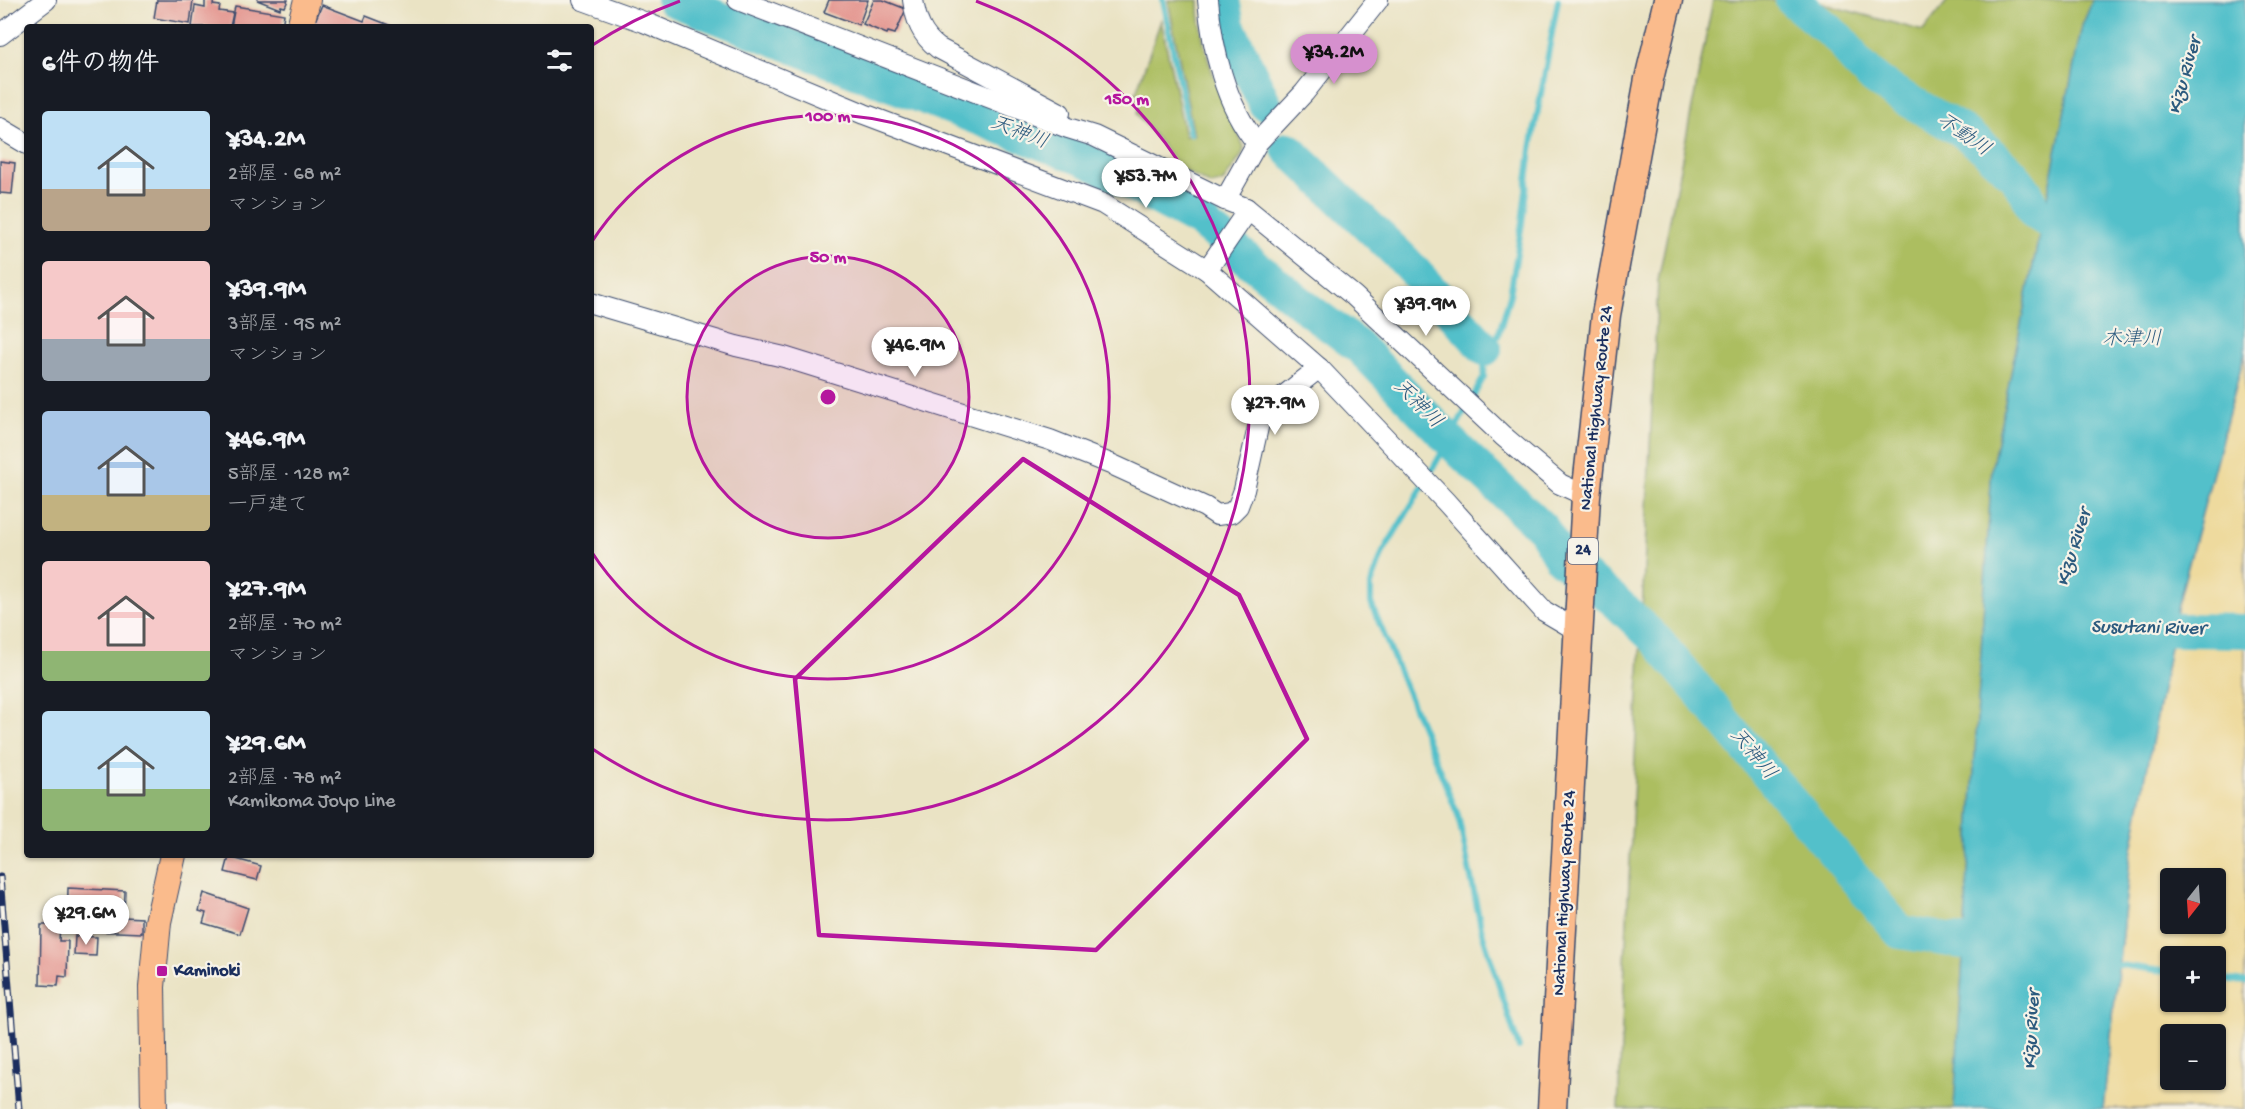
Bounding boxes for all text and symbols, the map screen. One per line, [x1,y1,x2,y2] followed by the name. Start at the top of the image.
[2164,31,2209,117] water label: Kizu River
[1285,34,1383,85] pin: ¥34.2M
[1304,42,1364,65] text: ¥34.2M
[543,44,576,77] icon: filters
[42,50,159,81] text: 6件の物件
[1104,90,1149,111] text: 150 m
[805,107,851,128] text: 100 m
[1932,109,1995,163] water label: 不動川
[987,111,1052,155] water label: 天神川
[228,125,305,156] text: ¥34.2M
[90,135,162,207] icon: home
[1097,158,1195,209] pin: ¥53.7M
[228,164,342,187] text: 2部屋 · 68 m²
[1116,166,1176,189] text: ¥53.7M
[228,195,327,218] text: マンション
[810,248,847,269] text: 50 m
[228,275,306,306] text: ¥39.9M
[90,285,162,357] icon: home
[1377,286,1475,337] pin: ¥39.9M
[1396,294,1456,317] text: ¥39.9M
[1576,304,1618,511] street label: National Highway Route 24
[228,314,342,337] text: 3部屋 · 95 m²
[866,327,964,378] pin: ¥46.9M
[2102,327,2162,352] water label: 木津川
[885,335,945,358] text: ¥46.9M
[228,345,327,368] text: マンション
[1388,374,1448,434] water label: 天神川
[1226,385,1324,436] pin: ¥27.9M
[818,387,838,407] centre of rings
[1245,393,1305,416] text: ¥27.9M
[228,425,305,456] text: ¥46.9M
[90,435,162,507] icon: home
[228,464,350,487] text: 5部屋 · 128 m²
[228,495,308,518] text: 一戸建て
[2052,503,2099,589] water label: Kizu River
[1568,538,1598,564] road number: 24
[228,575,306,606] text: ¥27.9M
[90,585,162,657] icon: home
[228,614,342,637] text: 2部屋 · 70 m²
[2091,617,2209,642] water label: Susutani River
[228,645,327,668] text: マンション
[1724,723,1782,785] water label: 天神川
[228,729,305,760] text: ¥29.6M
[90,735,162,807] icon: home
[228,768,342,791] text: 2部屋 · 78 m²
[1549,789,1581,996] street label: National Highway Route 24
[228,791,395,814] text: Kamikoma Joyo Line
[2160,868,2226,934] north arrow
[2160,868,2226,1090] map controls
[37,895,135,946] pin: ¥29.6M
[56,903,116,926] text: ¥29.6M
[2160,946,2226,1012] button: +
[173,961,241,982] place label: Kaminoki
[155,964,169,978] marker: Kaminoki
[2019,986,2047,1070] water label: Kizu River
[2160,1024,2226,1090] button: −

